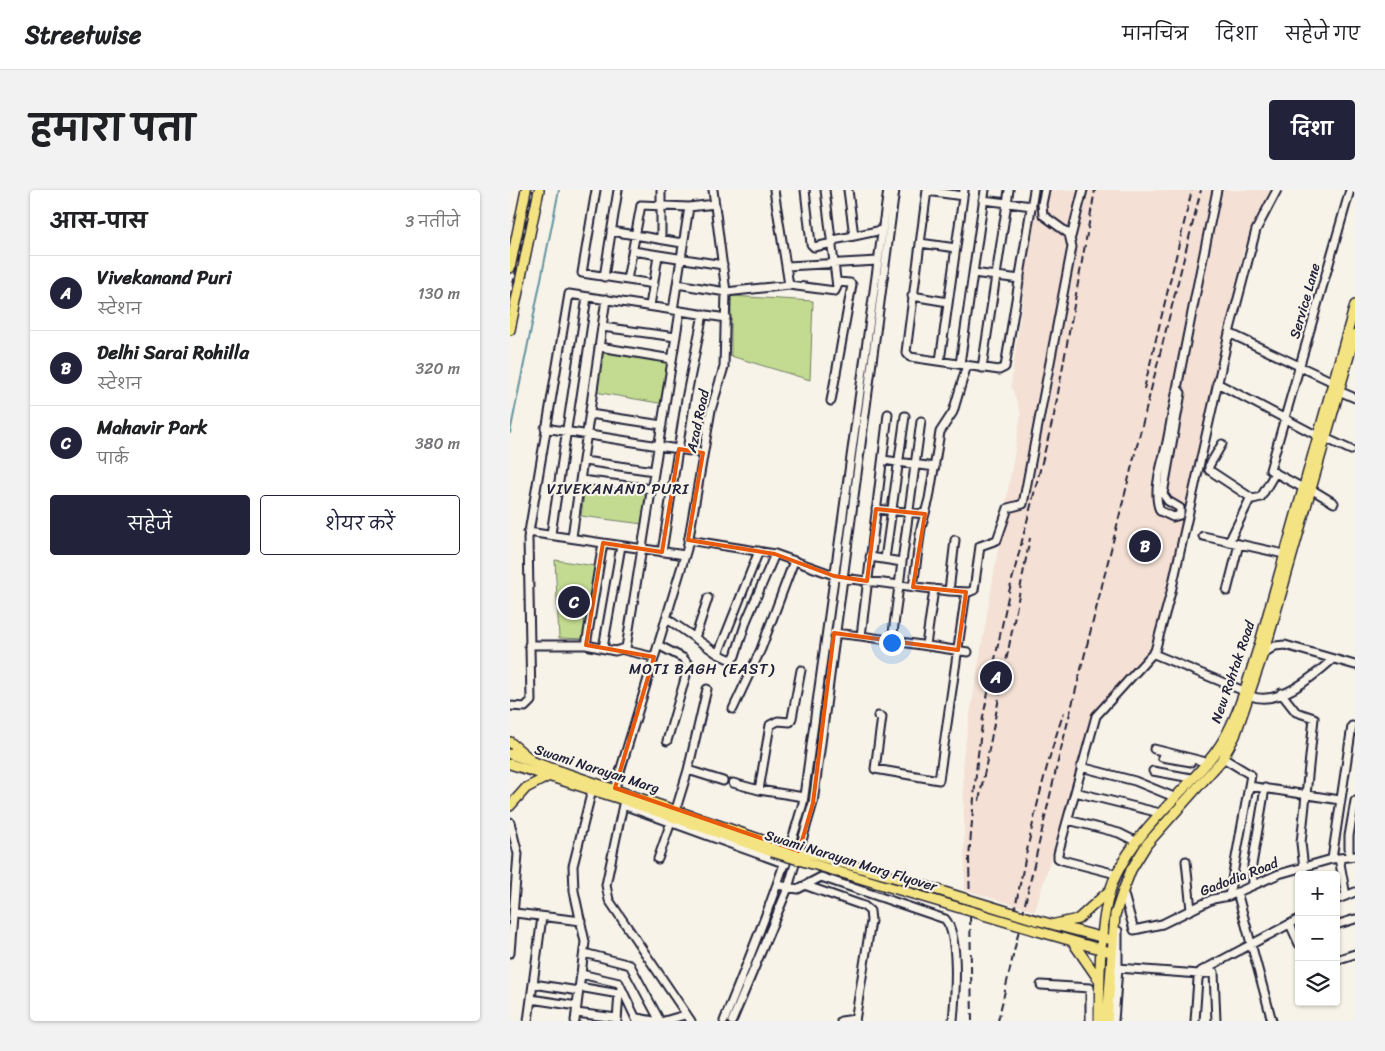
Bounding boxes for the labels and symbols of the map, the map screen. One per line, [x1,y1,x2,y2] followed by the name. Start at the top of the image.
[1282,260,1328,342] street label: Service Lane
[679,386,717,456] street label: Azad Road
[547,476,689,502] district label: VIVEKANAND PURI
[1129,527,1161,565] pin: B
[558,583,590,621] pin: C
[1204,616,1263,727] street label: New Rohtak Road
[879,630,905,656] your location
[629,656,775,682] district label: MOTI BAGH (EAST)
[980,658,1012,696] pin: A
[531,737,663,801] street label: Swami Narayan Marg
[762,823,941,900] street label: Swami Narayan Marg Flyover
[1196,850,1283,903] street label: Gadodia Road

